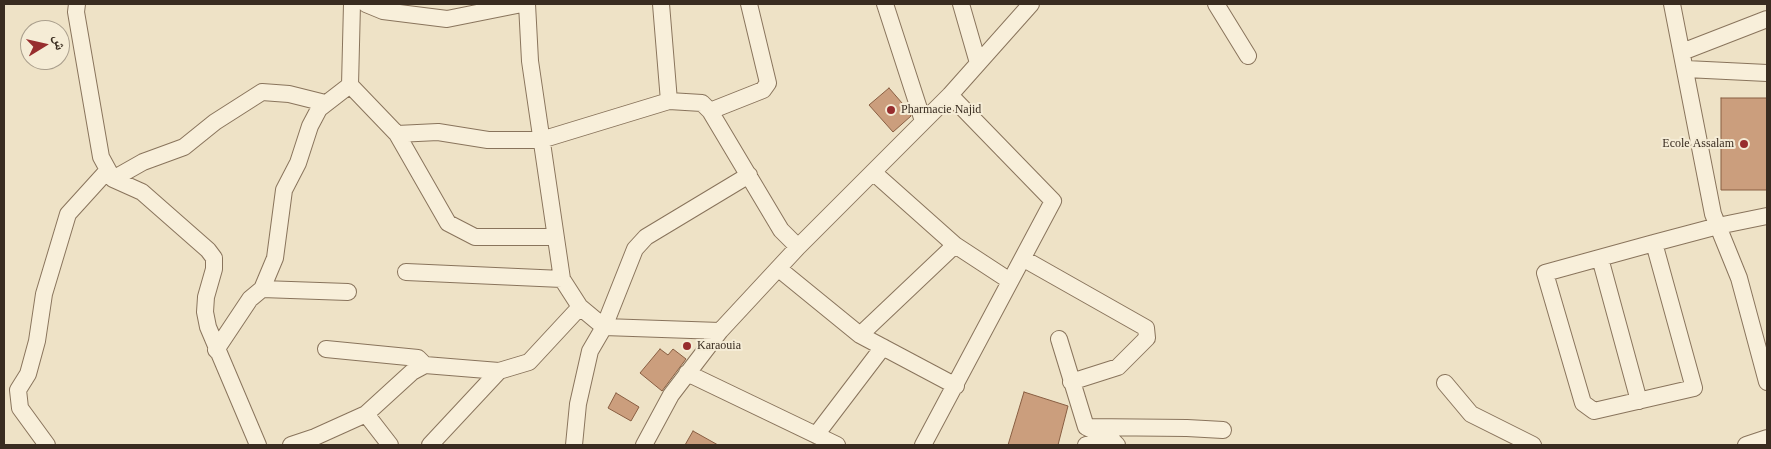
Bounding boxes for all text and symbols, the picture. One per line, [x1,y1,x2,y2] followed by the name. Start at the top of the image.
[20,20,70,70] north arrow
[51,34,68,51] text: ش
[901,103,981,117] place label: Pharmacie Najid
[885,104,897,116] marker: Pharmacie Najid
[1662,137,1734,151] place label: Ecole Assalam
[1738,138,1750,150] marker: Ecole Assalam
[697,339,741,353] place label: Karaouia
[681,340,693,352] marker: Karaouia

